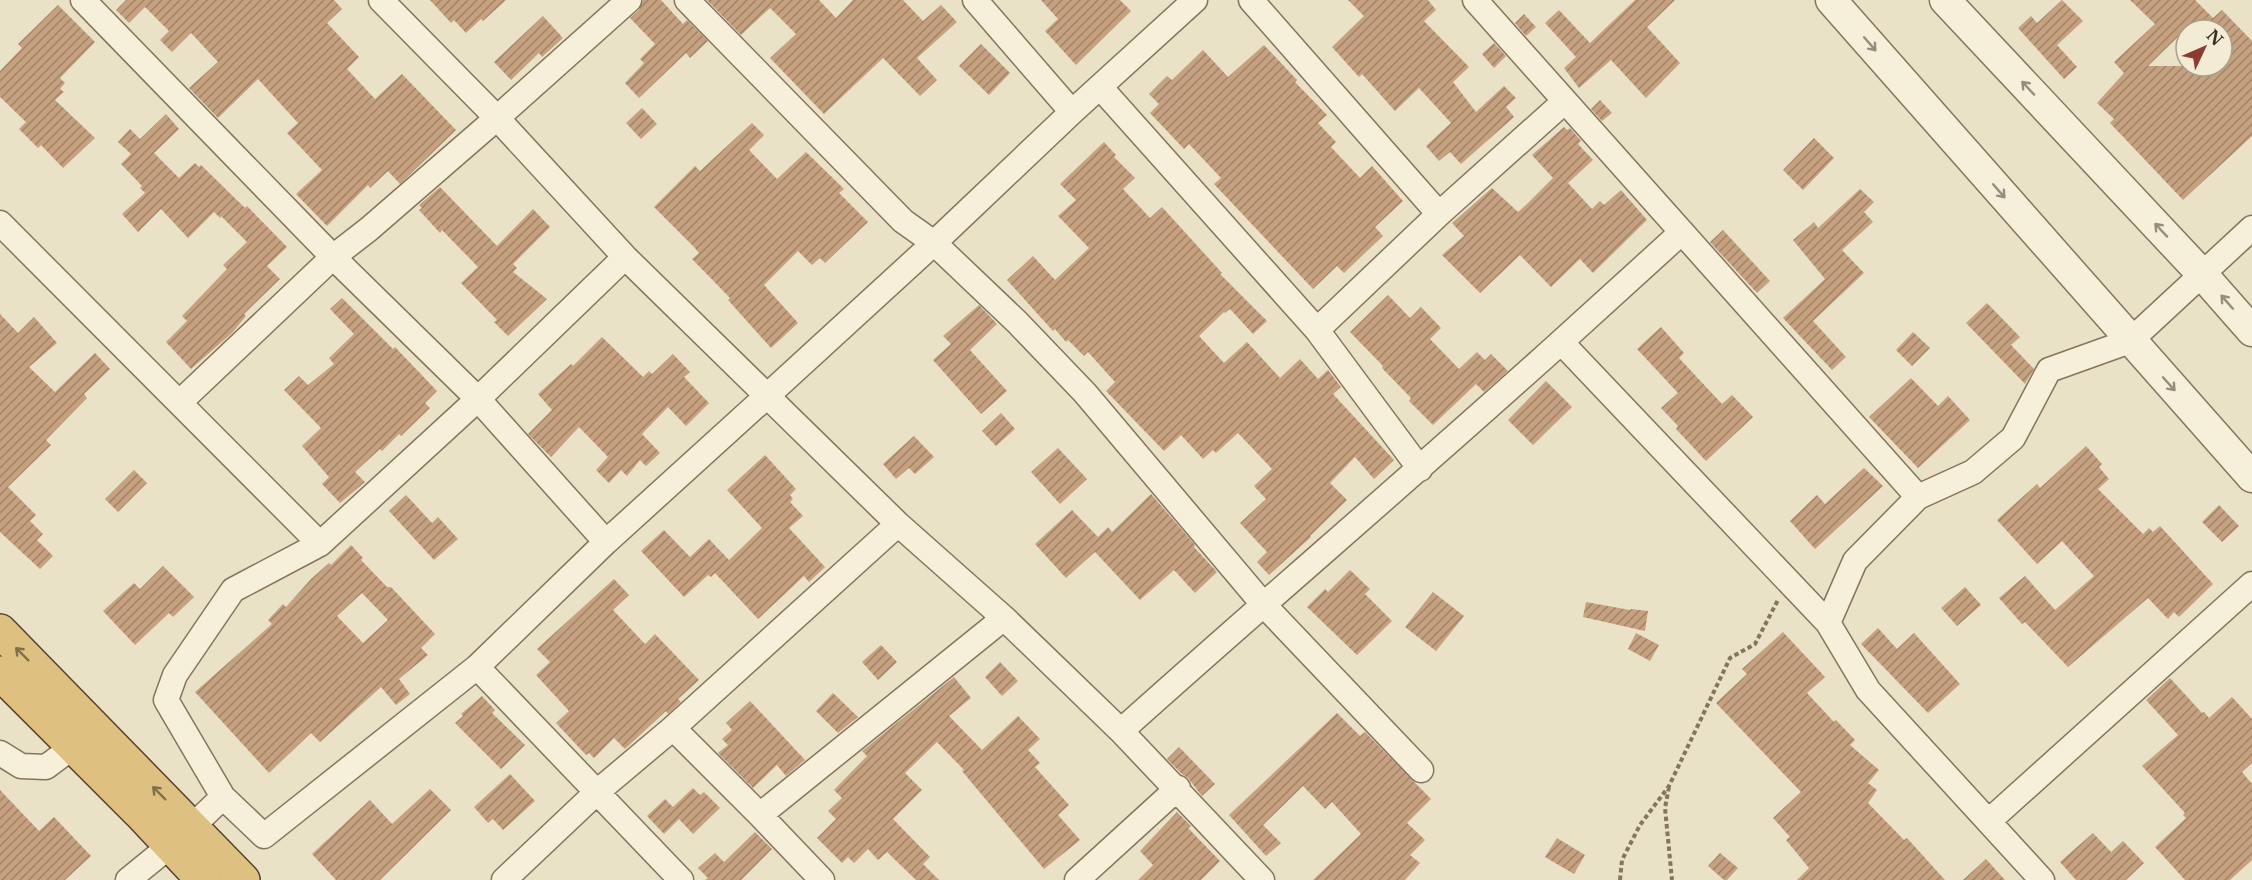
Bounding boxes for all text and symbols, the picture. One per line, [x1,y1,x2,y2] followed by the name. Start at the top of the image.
[2174,18,2234,78] north arrow
[2202,25,2227,50] text: N
[1863,36,1877,51] one-way arrow
[2021,81,2035,96] one-way arrow
[1992,183,2006,198] one-way arrow
[2155,223,2169,238] one-way arrow
[2220,295,2234,310] one-way arrow
[2162,376,2176,391] one-way arrow
[15,646,29,661] one-way arrow
[152,785,166,800] one-way arrow

